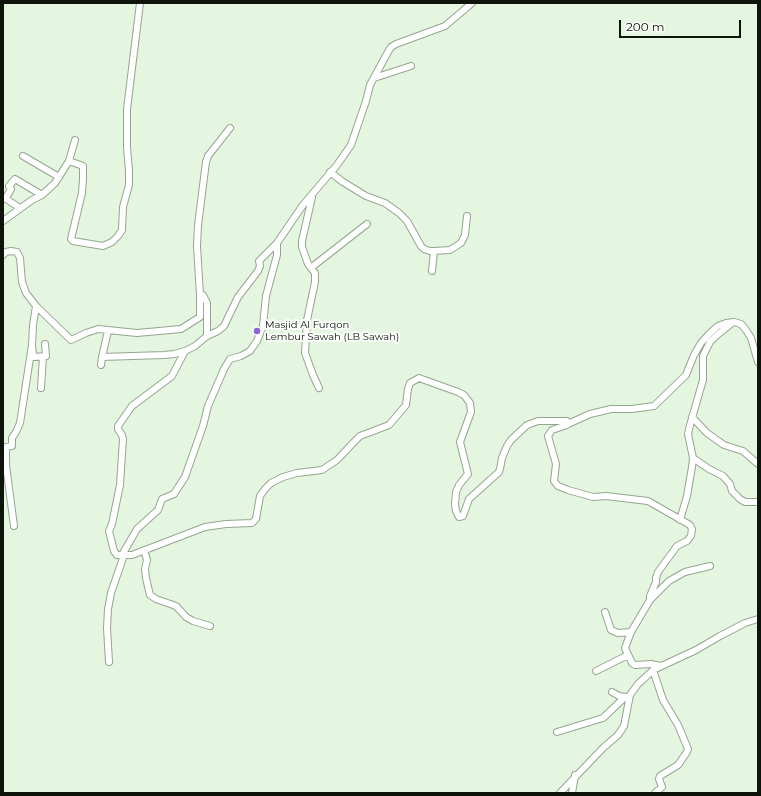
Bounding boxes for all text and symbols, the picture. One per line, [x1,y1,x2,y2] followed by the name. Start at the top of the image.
[621,12,743,38] scale bar
[626,19,665,34] text: 200 m
[265,319,399,342] place label: Masjid Al Furqon Lembur Sawah (LB Sawah)
[252,326,262,336] marker: Masjid Al Furqon Lembur Sawah (LB Sawah)

